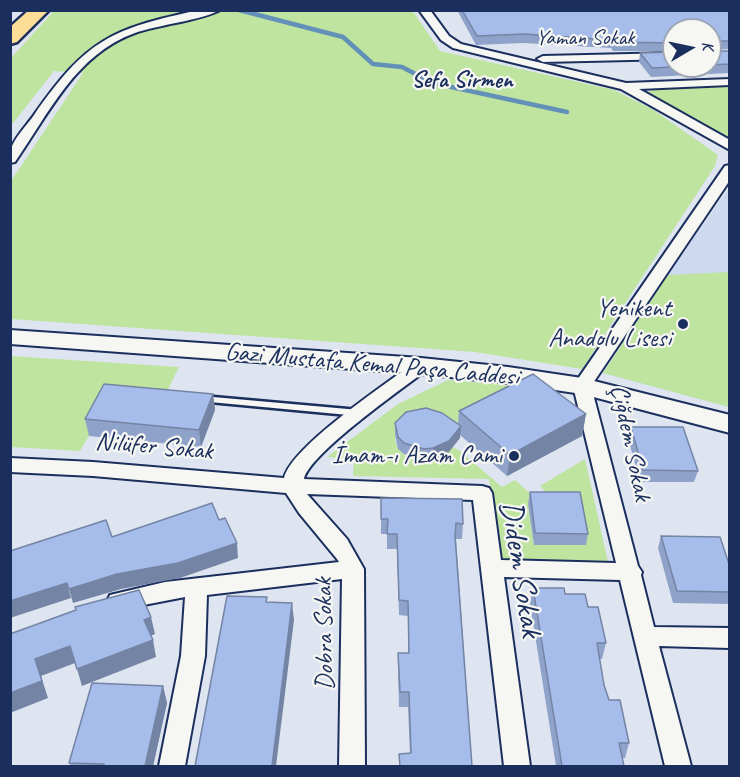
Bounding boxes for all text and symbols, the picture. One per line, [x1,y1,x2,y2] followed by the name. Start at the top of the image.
[662,18,722,78] north arrow
[536,25,634,51] street label: Yaman Sokak
[697,40,718,51] text: K
[411,67,513,95] district label: Sefa Sirmen
[548,293,671,354] place label: Yenikent Anadolu Lisesi
[676,317,690,331] marker: Yenikent Anadolu Lisesi
[224,337,520,393] street label: Gazi Mustafa Kemal Paşa Caddesi
[602,382,658,504] street label: Çiğdem Sokak
[94,426,214,468] street label: Nilüfer Sokak
[332,440,502,472] place label: İmam-ı Azam Cami
[507,449,521,463] marker: İmam-ı Azam Cami
[490,498,550,640] street label: Didem Sokak
[308,577,342,691] street label: Dobra Sokak

